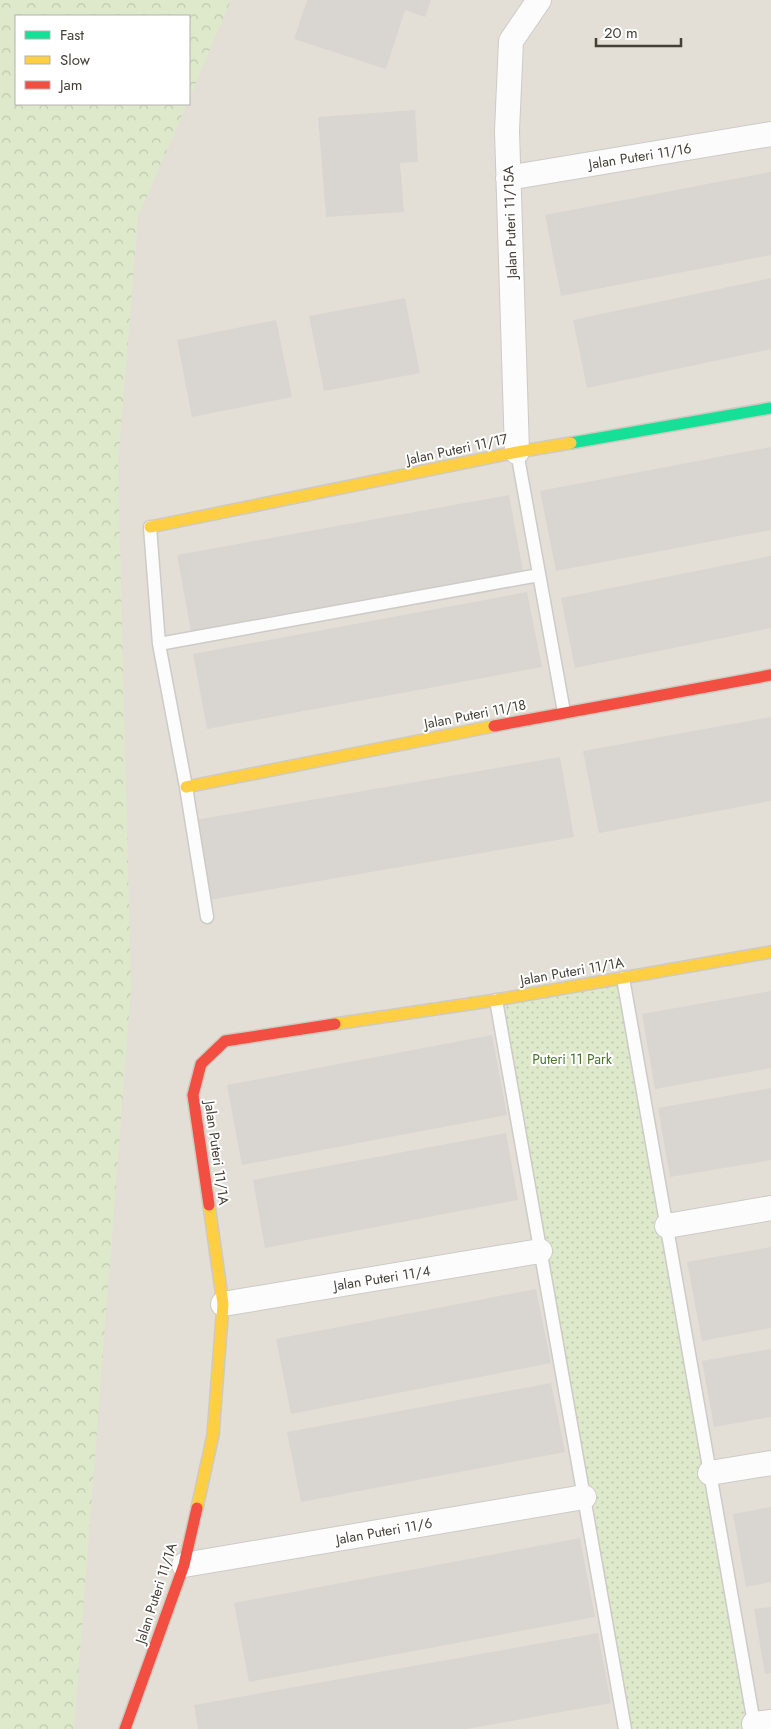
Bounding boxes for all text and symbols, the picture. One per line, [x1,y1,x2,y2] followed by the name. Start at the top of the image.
[15,15,190,105] legend
[596,15,681,47] scale bar
[604,22,638,44] text: 20 m
[60,24,84,46] text: Fast
[60,49,91,71] text: Slow
[58,74,83,96] text: Jam
[585,138,693,174] street label: Jalan Puteri 11/16
[498,165,522,281] street label: Jalan Puteri 11/15A
[403,428,510,470] street label: Jalan Puteri 11/17
[420,694,528,734] street label: Jalan Puteri 11/18
[517,952,626,990] street label: Jalan Puteri 11/1A
[532,1049,613,1069] park label: Puteri 11 Park
[200,1098,234,1207] street label: Jalan Puteri 11/1A
[330,1260,432,1296] street label: Jalan Puteri 11/4
[332,1513,434,1550] street label: Jalan Puteri 11/6
[130,1539,182,1648] street label: Jalan Puteri 11/1A

